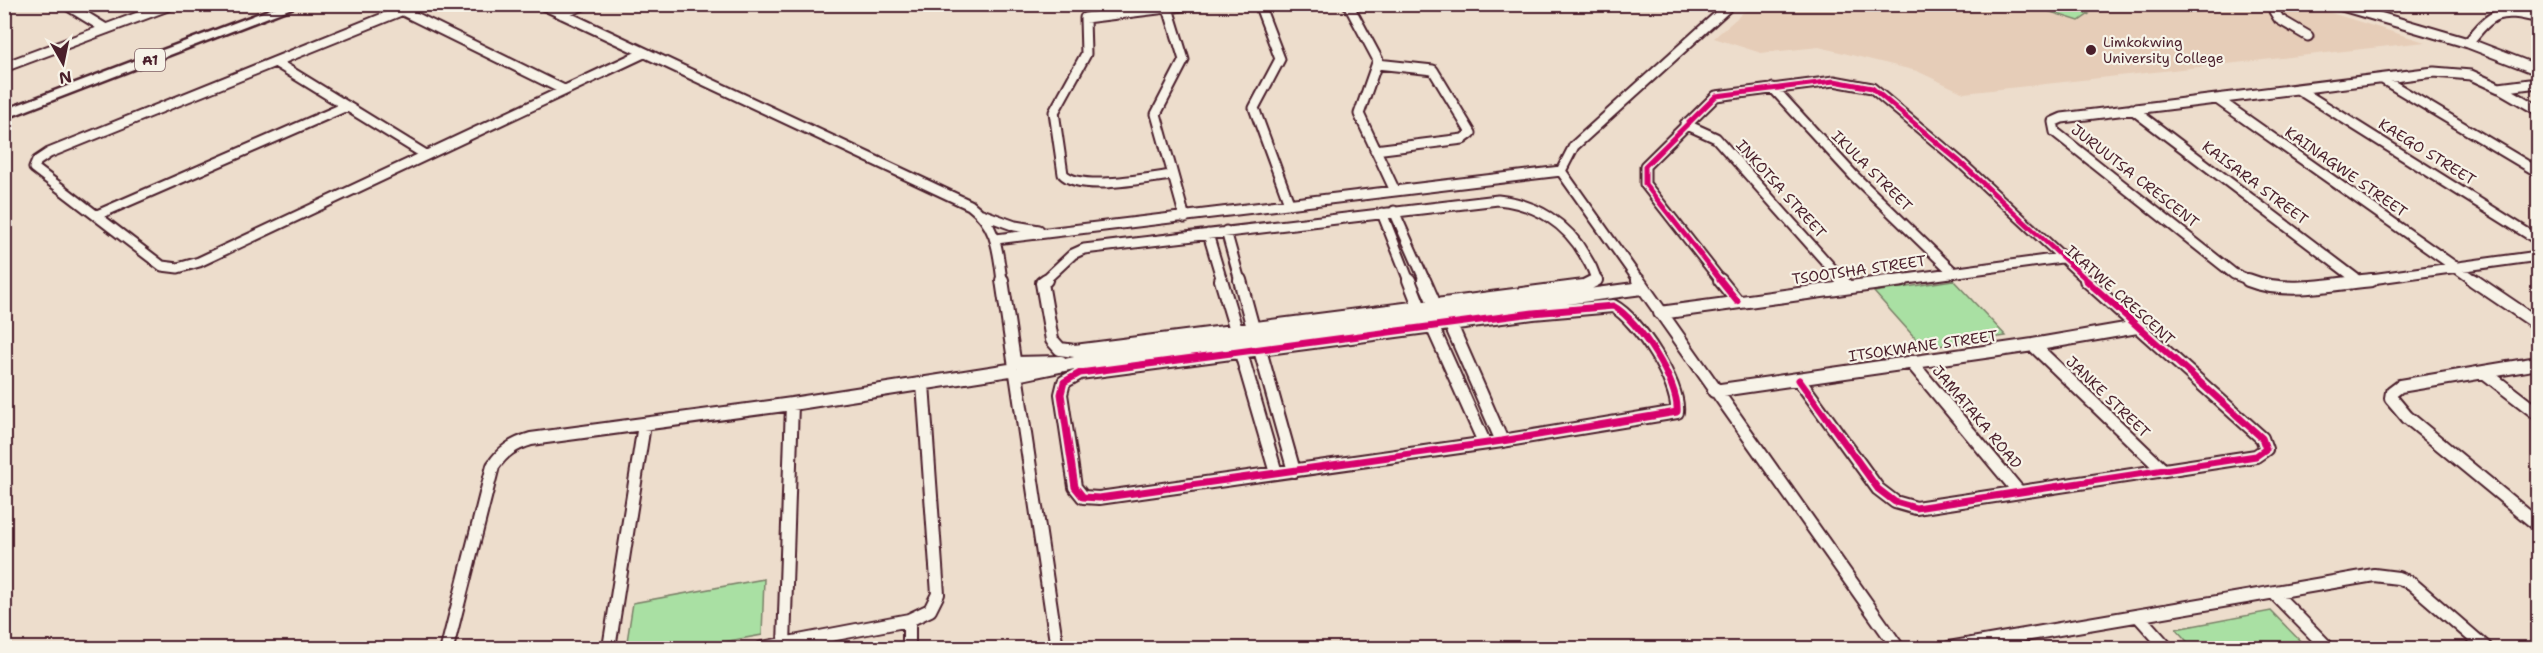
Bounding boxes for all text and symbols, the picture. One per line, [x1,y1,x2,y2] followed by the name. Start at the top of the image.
[33,33,93,93] north arrow
[2103,33,2224,67] place label: Limkokwing University College
[2084,43,2098,57] marker: Limkokwing University College
[135,49,165,71] road number: A1
[57,66,73,89] text: N
[2374,114,2480,190] street label: KAEGO STREET
[2067,120,2203,232] street label: JURUUTSA CRESCENT
[2281,122,2411,222] street label: KAINAGWE STREET
[1827,126,1917,216] street label: IKULA STREET
[1731,136,1831,242] street label: INKOTSA STREET
[2198,136,2312,230] street label: KAISARA STREET
[2061,241,2179,349] street label: IKATWE CRESCENT
[1791,251,1927,289] street label: TSOOTSHA STREET
[1847,326,1999,366] street label: ITSOKWANE STREET
[2062,352,2154,442] street label: JANKE STREET
[1928,361,2026,473] street label: JAMATAKA ROAD

